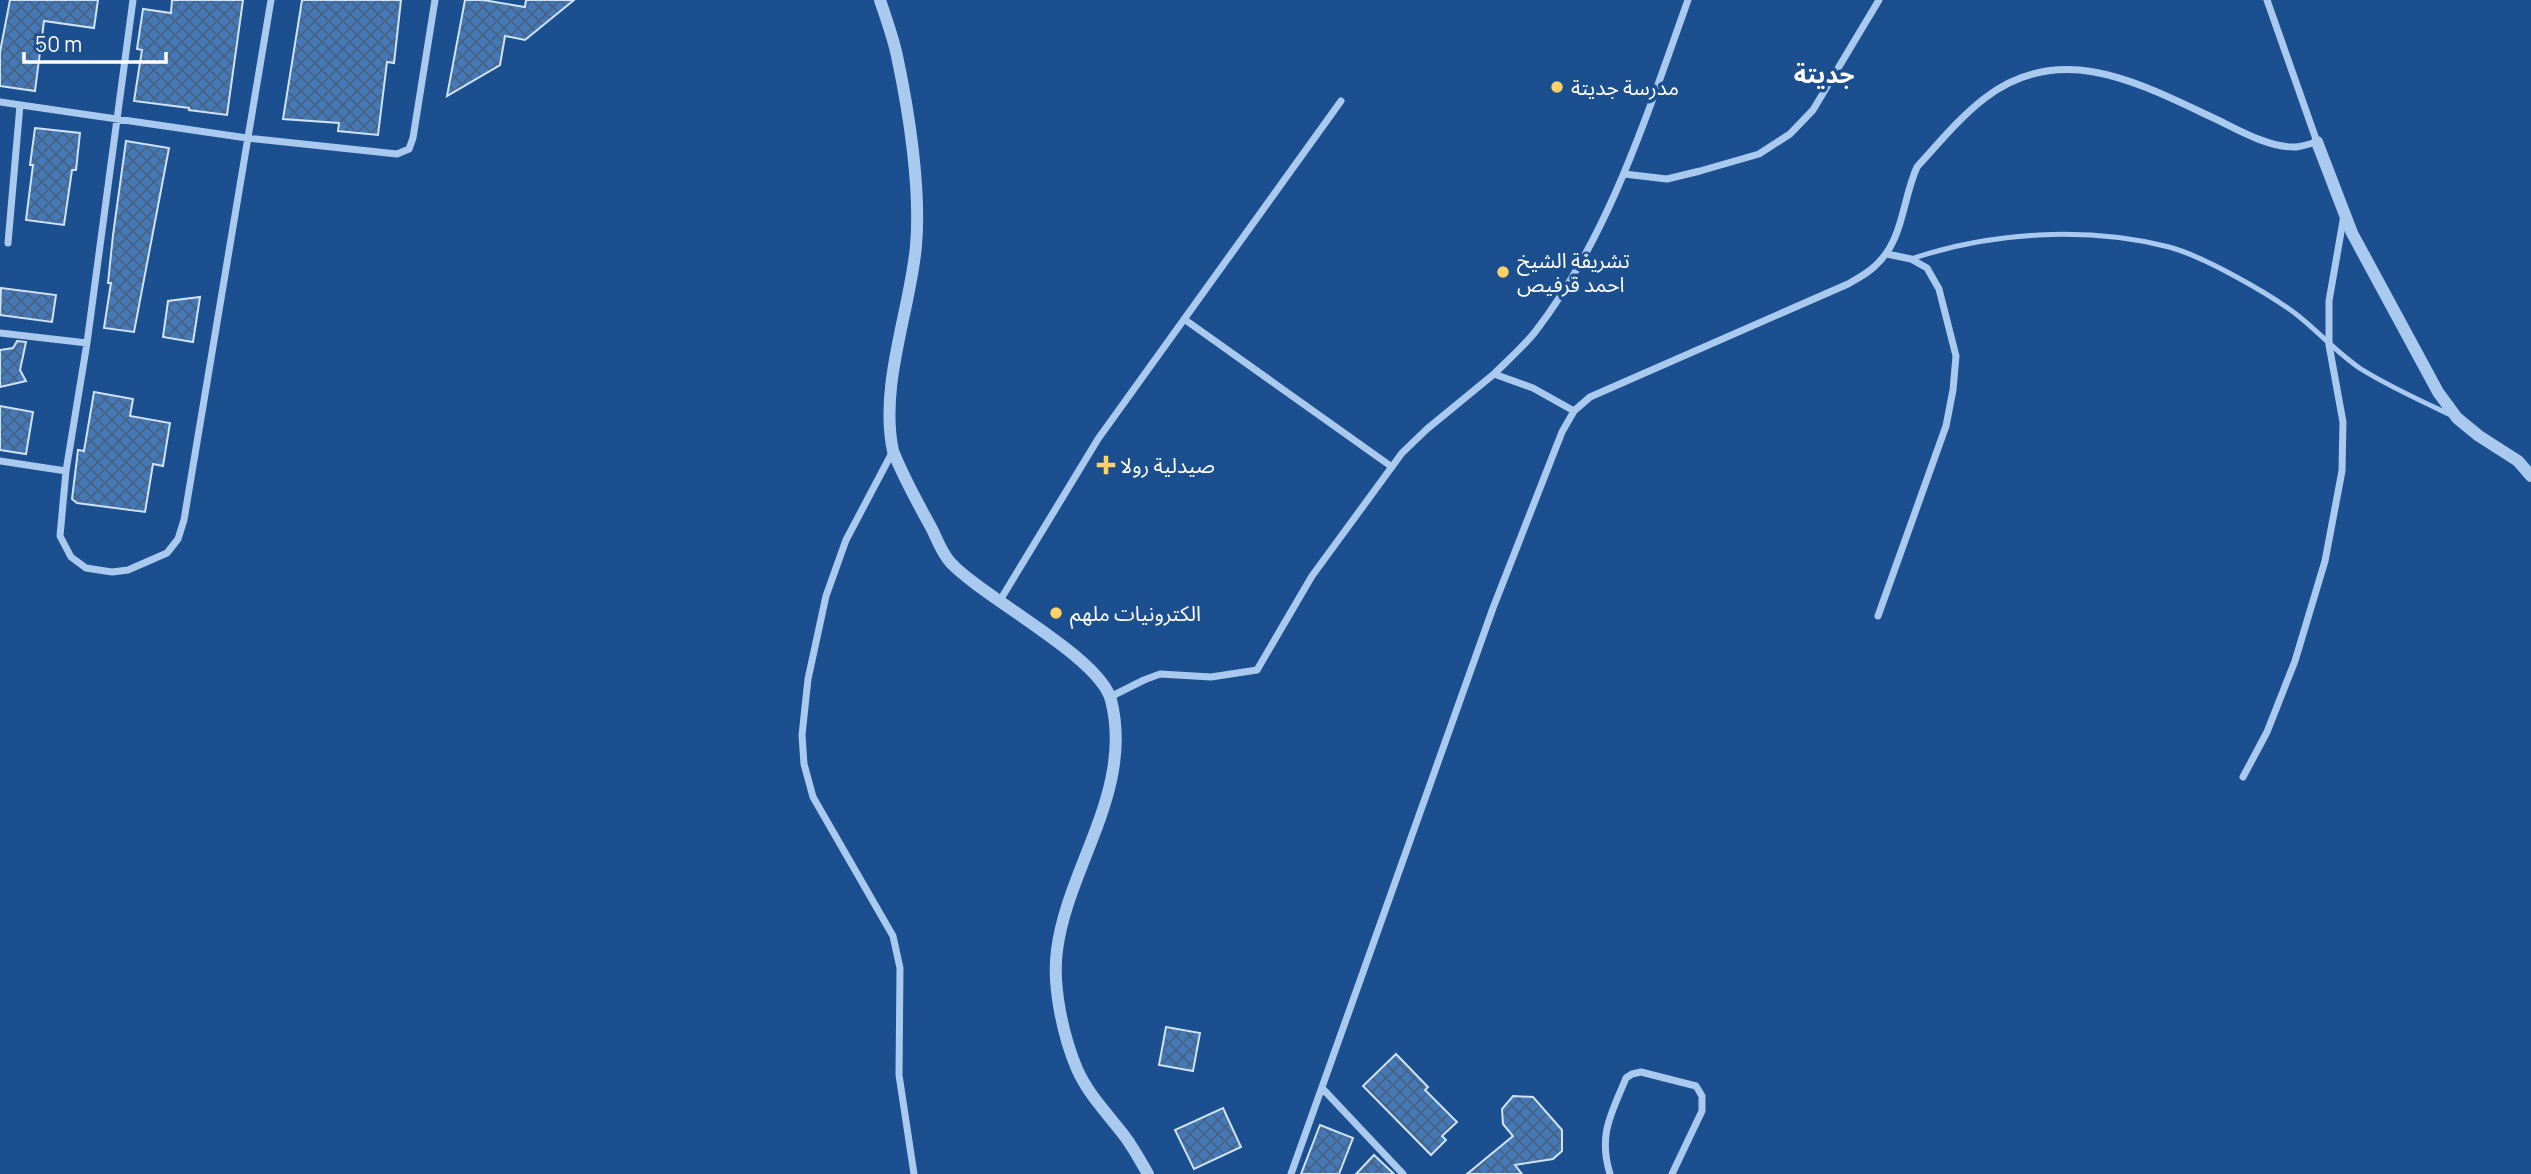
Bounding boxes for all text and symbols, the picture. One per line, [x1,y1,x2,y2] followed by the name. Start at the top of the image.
[24,21,166,65] scale bar
[35,30,82,58] text: 50 m
[1794,57,1854,90] district label: جديتة
[1571,73,1679,101] place label: مدرسة جديتة
[1549,79,1565,95] marker: مدرسة جديتة
[1517,246,1630,298] place label: تشريفة الشيخ احمد قرفيص
[1495,264,1511,280] marker: تشريفة الشيخ احمد قرفيص
[1120,451,1215,479] place label: صيدلية رولا
[1098,457,1114,473] marker: صيدلية رولا
[1070,599,1201,629] place label: الكترونيات ملهم
[1048,605,1064,621] marker: الكترونيات ملهم

